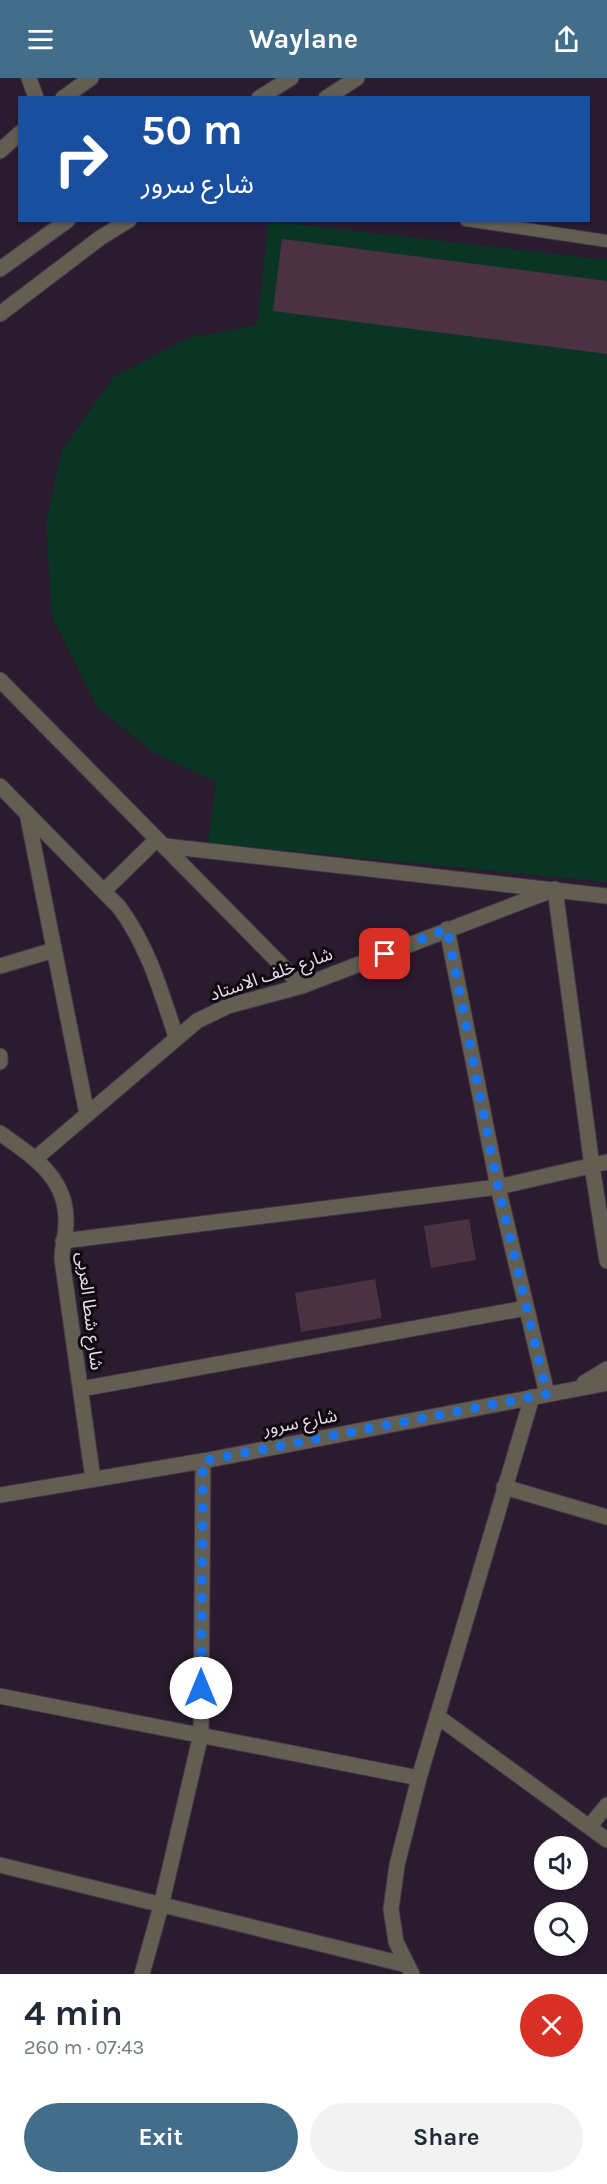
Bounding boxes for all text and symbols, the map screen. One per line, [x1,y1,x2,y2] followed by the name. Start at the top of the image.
[24,23,57,56] icon: menu
[249,23,358,55] text: Waylane
[550,23,583,56] icon: share
[141,105,243,155] text: 50 m
[42,120,120,198] icon: right
[141,168,254,200] text: شارع سرور
[359,928,410,979] pin
[368,937,401,970] icon: arrive
[207,943,336,1008] street label: شارع خلف الاستاد
[69,1251,108,1372] street label: شارع شطا العربى
[260,1404,340,1443] street label: شارع سرور
[169,1656,233,1720] position arrow
[534,1836,588,1956] map controls
[534,1836,588,1890] button: sound
[534,1902,588,1956] button: search
[24,1992,123,2034] text: 4 min
[520,1994,583,2057] button: close
[24,2036,144,2059] text: 260 m · 07:43
[24,2103,298,2172] button: Exit
[310,2103,583,2172] button: Share

